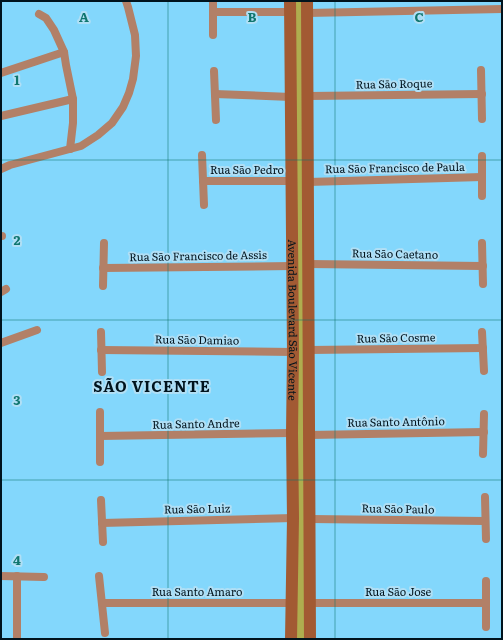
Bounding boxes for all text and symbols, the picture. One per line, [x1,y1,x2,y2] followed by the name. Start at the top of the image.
[79,7,89,26] text: A
[248,7,257,26] text: B
[414,7,424,26] text: C
[14,70,20,89] text: 1
[355,74,433,92] street label: Rua Sāo Roque
[325,158,465,176] street label: Rua Sāo Francisco de Paula
[210,161,284,177] street label: Rua Sāo Pedro
[14,230,21,249] text: 2
[285,239,302,401] street label: Avenida Boulevard São Vicente
[352,244,438,262] street label: Rua Sāo Caetano
[129,246,267,264] street label: Rua Sāo Francisco de Assis
[356,328,436,346] street label: Rua Sāo Cosme
[155,330,239,348] street label: Rua Sāo Damiao
[93,374,211,397] district label: SÃO VICENTE
[13,390,21,409] text: 3
[347,412,445,430] street label: Rua Santo Antônio
[152,414,240,432] street label: Rua Santo Andre
[164,499,231,517] street label: Rua Sāo Luiz
[361,499,435,517] street label: Rua Sāo Paulo
[13,550,21,569] text: 4
[152,583,242,599] street label: Rua Santo Amaro
[365,583,431,599] street label: Rua Sāo Jose

